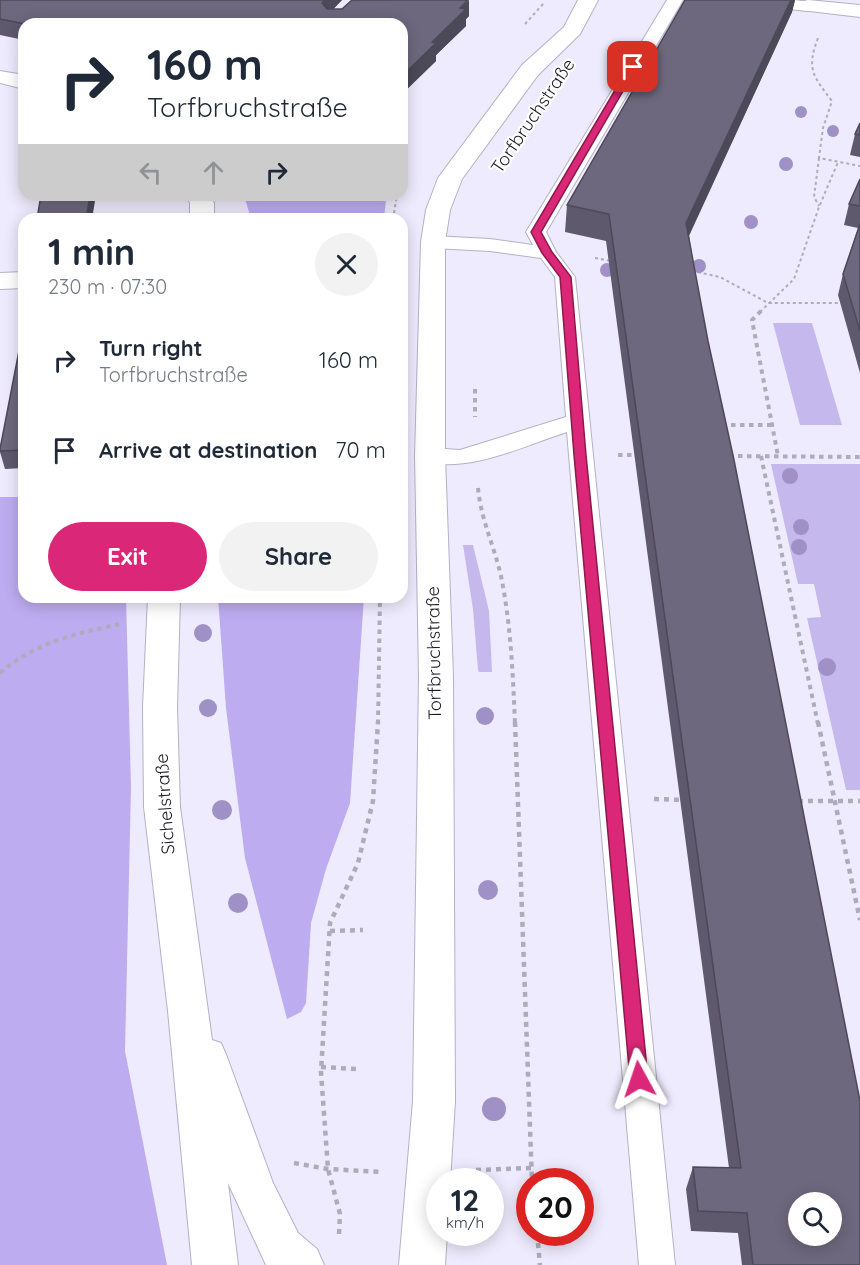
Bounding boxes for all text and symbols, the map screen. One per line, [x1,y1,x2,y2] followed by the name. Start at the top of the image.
[147,38,263,91] text: 160 m
[607,41,658,92] pin
[48,42,126,120] icon: right
[616,50,649,83] icon: arrive
[486,54,580,178] street label: Torfbruchstraße
[147,90,348,124] text: Torfbruchstraße
[134,156,167,189] icon: left
[197,156,230,189] icon: ahead
[260,156,293,189] icon: right
[48,229,135,274] text: 1 min
[315,233,378,296] button: close
[48,274,167,299] text: 230 m · 07:30
[99,334,203,362] text: Turn right
[48,344,81,377] icon: right
[319,346,378,374] text: 160 m
[99,362,248,387] text: Torfbruchstraße
[48,434,81,467] icon: arrive
[99,436,317,464] text: Arrive at destination
[335,436,386,464] text: 70 m
[48,522,207,591] button: Exit
[219,522,378,591] button: Share
[421,586,446,720] street label: Torfbruchstraße
[150,753,179,855] street label: Sichelstraße
[607,1047,671,1111] position arrow
[516,1168,594,1246] speed limit sign: 20
[451,1181,479,1219] text: 12
[788,1192,842,1246] map controls
[788,1192,842,1246] button: search
[446,1213,484,1232] text: km/h

